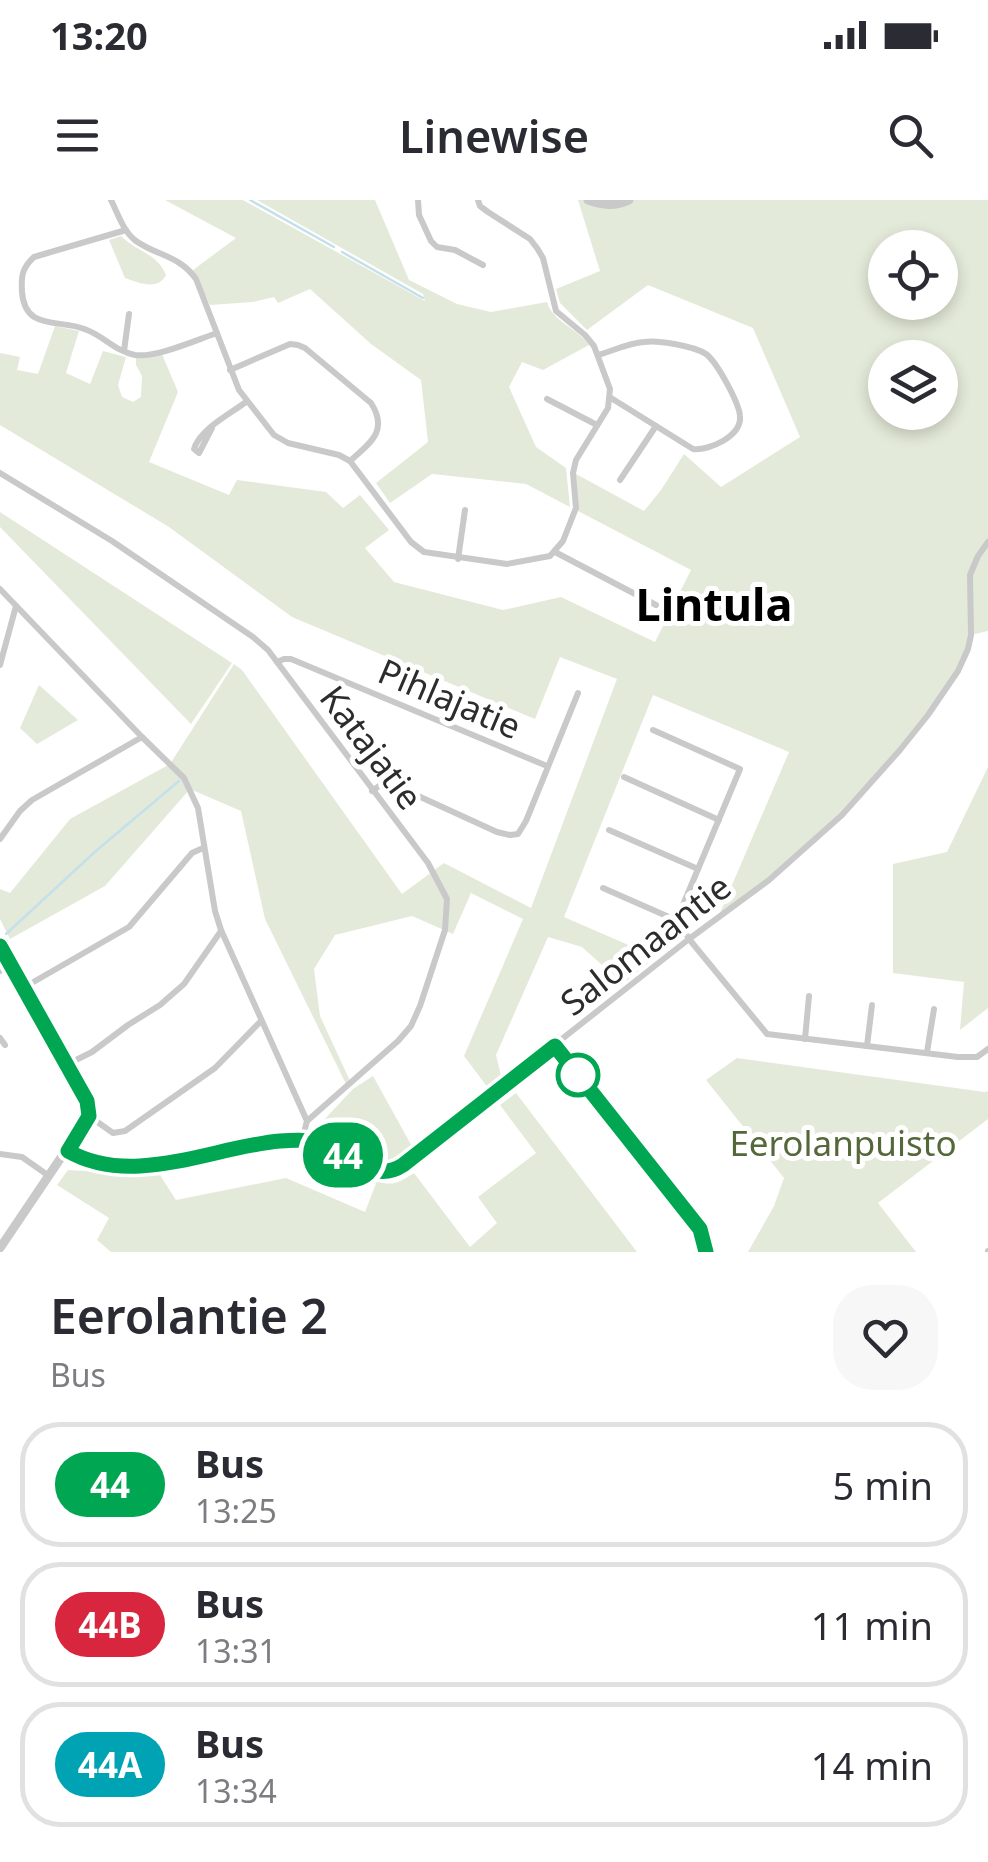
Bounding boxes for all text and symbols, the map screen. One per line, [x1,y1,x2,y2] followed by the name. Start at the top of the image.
[50,9,148,61] text: 13:20
[399,105,589,166] text: Linewise
[50,108,105,163] icon: menu
[883,108,938,163] icon: search
[868,230,958,430] map controls
[868,230,958,320] button: locate
[868,340,958,430] button: layers
[635,573,793,634] district label: Lintula
[372,647,528,749] street label: Pihlajatie
[310,675,434,819] street label: Katajatie
[550,863,740,1025] street label: Salomaantie
[557,1054,599,1096] unlabelled marker
[729,1119,957,1166] park label: Eerolanpuisto
[298,1122,388,1188] line badge: 44
[323,1132,363,1179] text: 44
[50,1283,328,1348] text: Eerolantie 2
[833,1285,938,1390] button: heart
[50,1353,106,1396] text: Bus
[195,1437,264,1489] text: Bus
[833,1459,933,1511] text: 5 min
[90,1461,130,1508] text: 44
[195,1489,277,1532] text: 13:25
[195,1577,264,1629] text: Bus
[811,1599,933,1651] text: 11 min
[78,1601,142,1648] text: 44B
[195,1629,277,1672] text: 13:31
[195,1717,264,1769] text: Bus
[811,1739,933,1791] text: 14 min
[78,1741,142,1788] text: 44A
[195,1769,277,1812] text: 13:34

